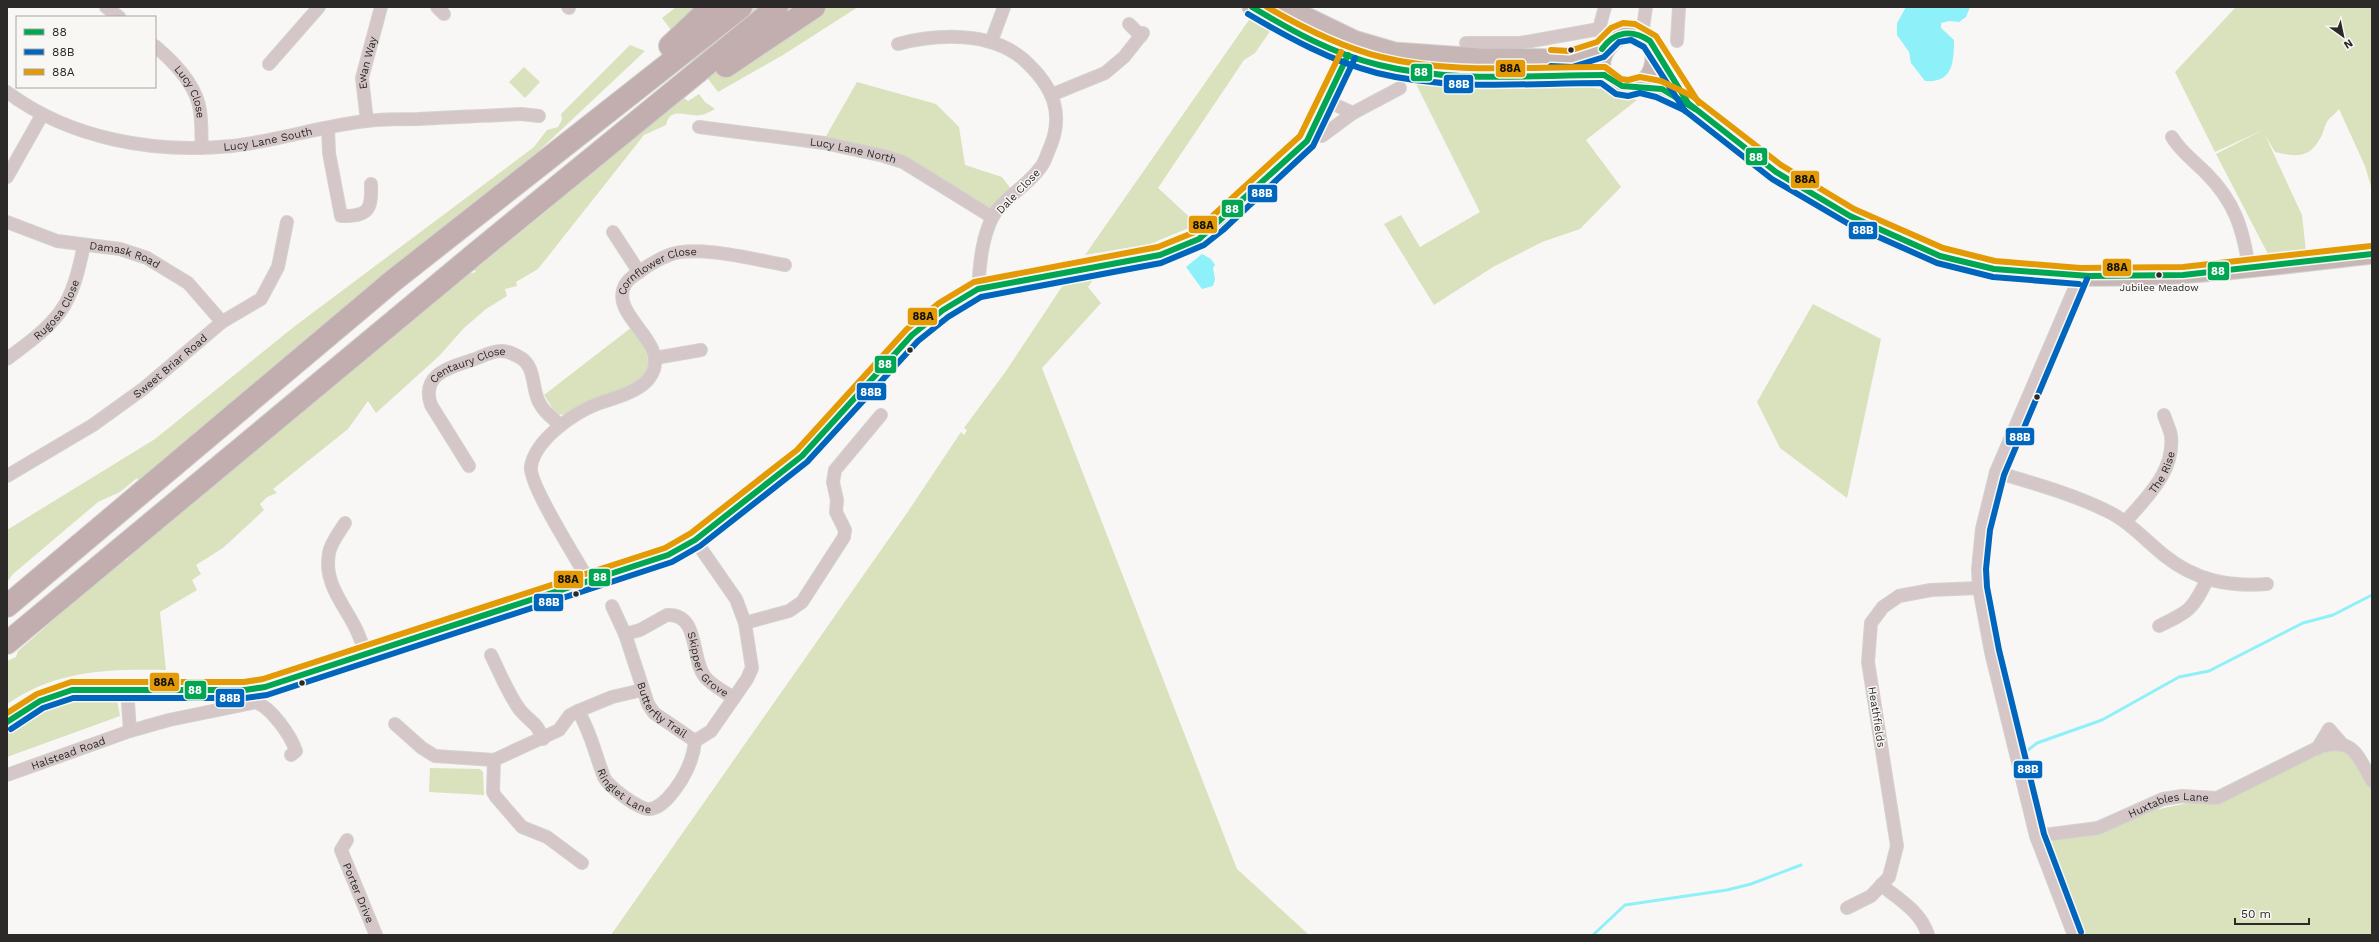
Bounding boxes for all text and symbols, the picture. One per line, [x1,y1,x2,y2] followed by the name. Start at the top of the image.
[16,16,156,88] legend
[2323,16,2363,56] north arrow
[52,25,67,39] text: 88
[356,35,380,90] street label: Ewan Way
[2341,36,2355,52] text: N
[52,45,75,59] text: 88B
[1566,45,1576,55] unlabelled marker
[1495,59,1526,78] line badge: 88A
[1499,62,1521,75] text: 88A
[171,63,207,119] street label: Lucy Close
[1410,63,1433,82] line badge: 88
[52,65,75,79] text: 88A
[1414,66,1428,79] text: 88
[1443,74,1474,94] line badge: 88B
[1448,78,1470,91] text: 88B
[223,125,313,154] street label: Lucy Lane South
[809,135,898,167] street label: Lucy Lane North
[1745,147,1768,166] line badge: 88
[1749,151,1763,164] text: 88
[994,166,1043,216] street label: Dale Close
[1790,170,1820,189] line badge: 88A
[1794,173,1816,186] text: 88A
[1247,184,1278,203] line badge: 88B
[1251,187,1273,200] text: 88B
[1221,199,1244,218] line badge: 88
[1225,203,1239,216] text: 88
[1188,215,1218,234] line badge: 88A
[1192,219,1214,232] text: 88A
[1848,221,1878,240] line badge: 88B
[1852,224,1874,237] text: 88B
[89,239,162,271] street label: Damask Road
[616,245,697,296] street label: Cornflower Close
[2102,258,2132,277] line badge: 88A
[2106,261,2128,274] text: 88A
[2207,261,2230,281] line badge: 88
[2211,265,2225,278] text: 88
[2154,270,2164,280] marker: Jubilee Meadow
[31,278,82,343] street label: Rugosa Close
[2119,282,2199,293] place label: Jubilee Meadow
[907,307,938,326] line badge: 88A
[912,310,934,323] text: 88A
[131,332,210,401] street label: Sweet Briar Road
[427,345,506,386] street label: Centaury Close
[905,345,915,355] unlabelled marker
[874,355,897,374] line badge: 88
[878,358,892,371] text: 88
[856,382,887,401] line badge: 88B
[860,386,882,399] text: 88B
[2032,392,2042,402] unlabelled marker
[2005,427,2035,446] line badge: 88B
[2009,431,2031,444] text: 88B
[2146,450,2178,496] street label: The Rise
[588,568,611,587] line badge: 88
[553,570,584,589] line badge: 88A
[593,571,607,584] text: 88
[557,573,579,586] text: 88A
[571,589,581,599] unlabelled marker
[533,593,564,612] line badge: 88B
[538,596,560,609] text: 88B
[684,630,731,700] street label: Skipper Grove
[149,672,180,692] line badge: 88A
[153,676,175,689] text: 88A
[297,678,307,688] unlabelled marker
[184,680,207,700] line badge: 88
[634,680,690,741] street label: Butterfly Trail
[188,684,202,697] text: 88
[1865,686,1888,749] street label: Heathfields
[215,688,245,708] line badge: 88B
[219,692,241,705] text: 88B
[29,734,107,773] street label: Halstead Road
[2013,760,2043,779] line badge: 88B
[2017,763,2039,776] text: 88B
[594,767,652,816] street label: Ringlet Lane
[2126,790,2209,821] street label: Huxtables Lane
[340,861,376,925] street label: Porter Drive
[2235,900,2309,926] scale bar
[2241,907,2271,921] text: 50 m

